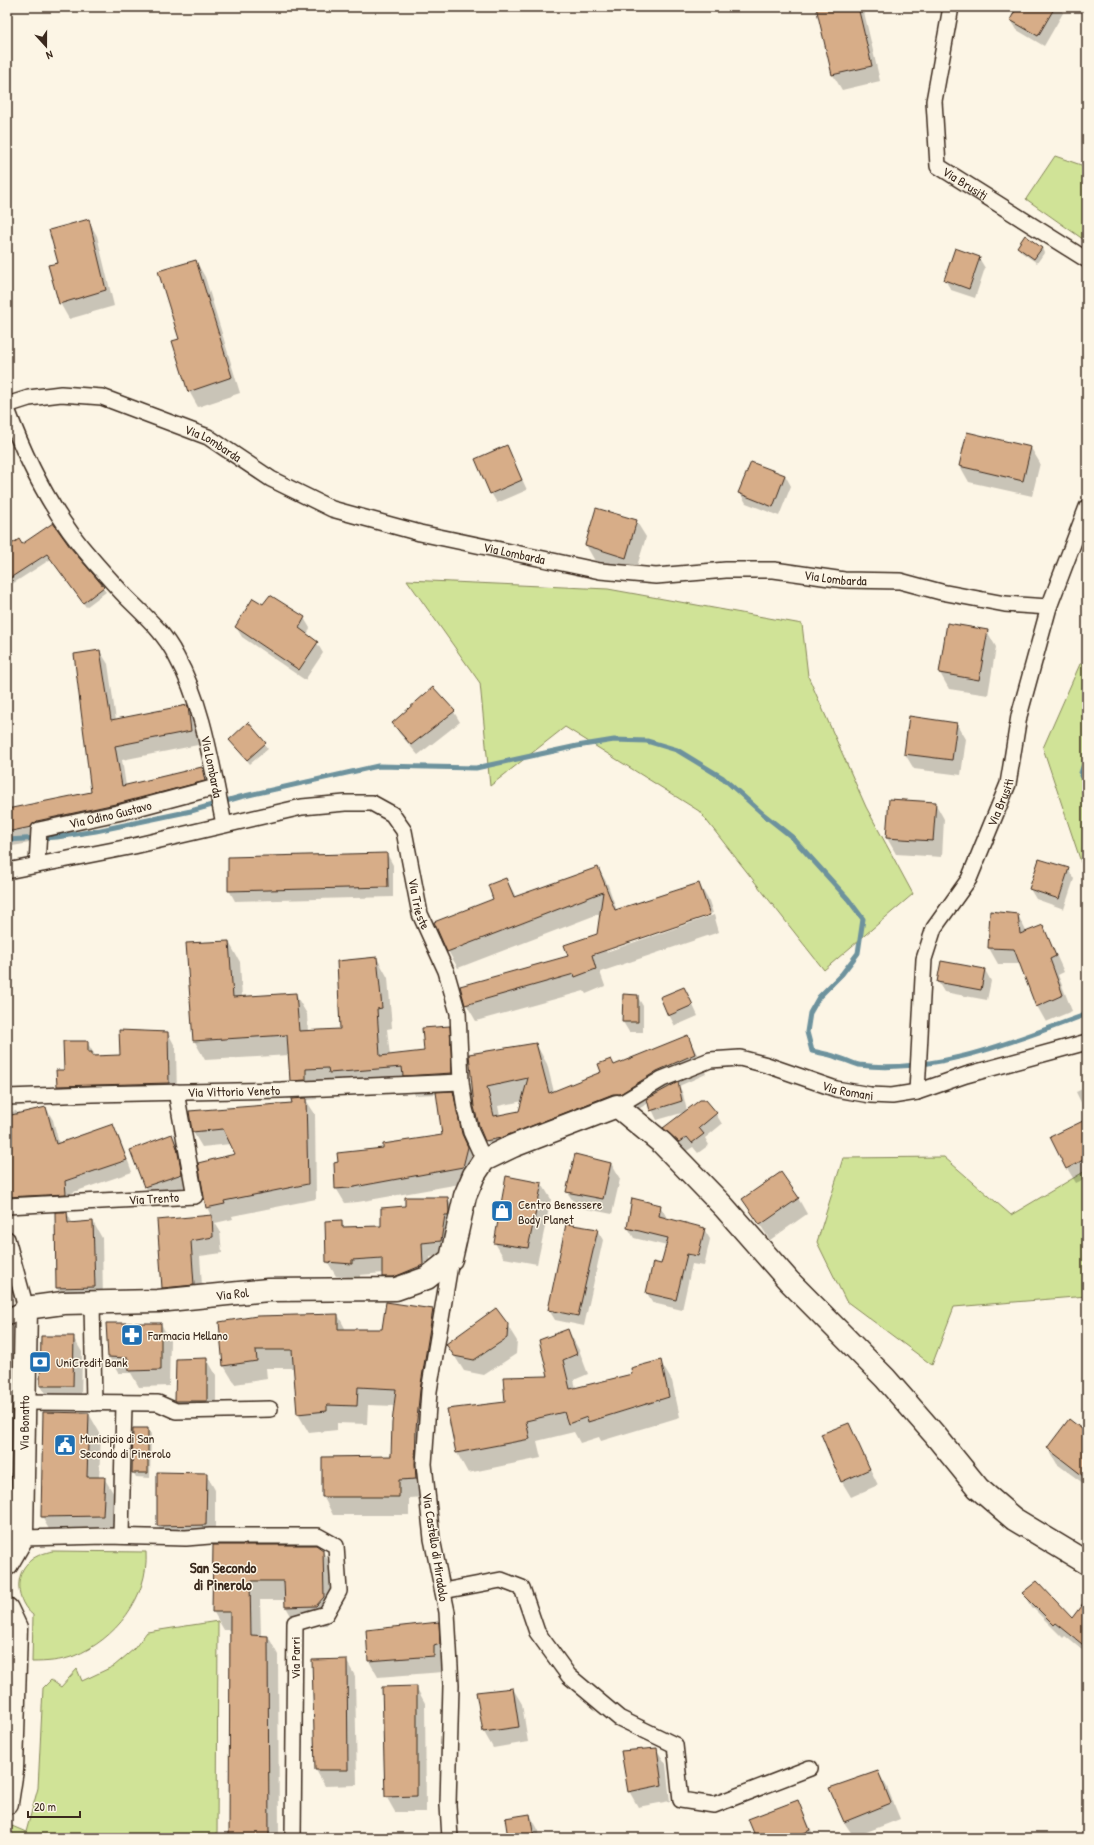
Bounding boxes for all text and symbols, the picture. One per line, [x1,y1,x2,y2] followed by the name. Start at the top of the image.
[26,26,66,66] north arrow
[44,48,55,63] text: N
[939,162,992,204] street label: Via Brusiti
[182,420,245,466] street label: Via Lombarda
[482,538,547,568] street label: Via Lombarda
[803,565,867,589] street label: Via Lombarda
[197,734,227,799] street label: Via Lombarda
[983,777,1018,829] street label: Via Brusiti
[67,796,153,832] street label: Via Odino Gustavo
[404,877,435,932] street label: Via Trieste
[820,1076,874,1104] street label: Via Romani
[188,1081,280,1101] street label: Via Vittorio Veneto
[128,1188,179,1209] street label: Via Trento
[518,1195,602,1228] place label: Centro Benessere Body Planet
[489,1198,515,1224] shop icon: Centro Benessere Body Planet
[215,1283,250,1304] street label: Via Rol
[119,1322,145,1348] pharmacy icon: Farmacia Mellano
[147,1326,228,1344] place label: Farmacia Mellano
[27,1349,53,1375] bank icon: UniCredit Bank
[56,1353,128,1371] place label: UniCredit Bank
[14,1395,33,1451] street label: Via Bonatto
[80,1429,171,1462] place label: Municipio di San Secondo di Pinerolo
[52,1432,78,1458] public building icon: Municipio di San Secondo di Pinerolo
[419,1491,453,1603] street label: Via Castello di Miradolo
[190,1557,256,1595] district label: San Secondo di Pinerolo
[286,1637,304,1679] street label: Via Parri
[28,1793,80,1819] scale bar
[34,1798,56,1815] text: 20 m

